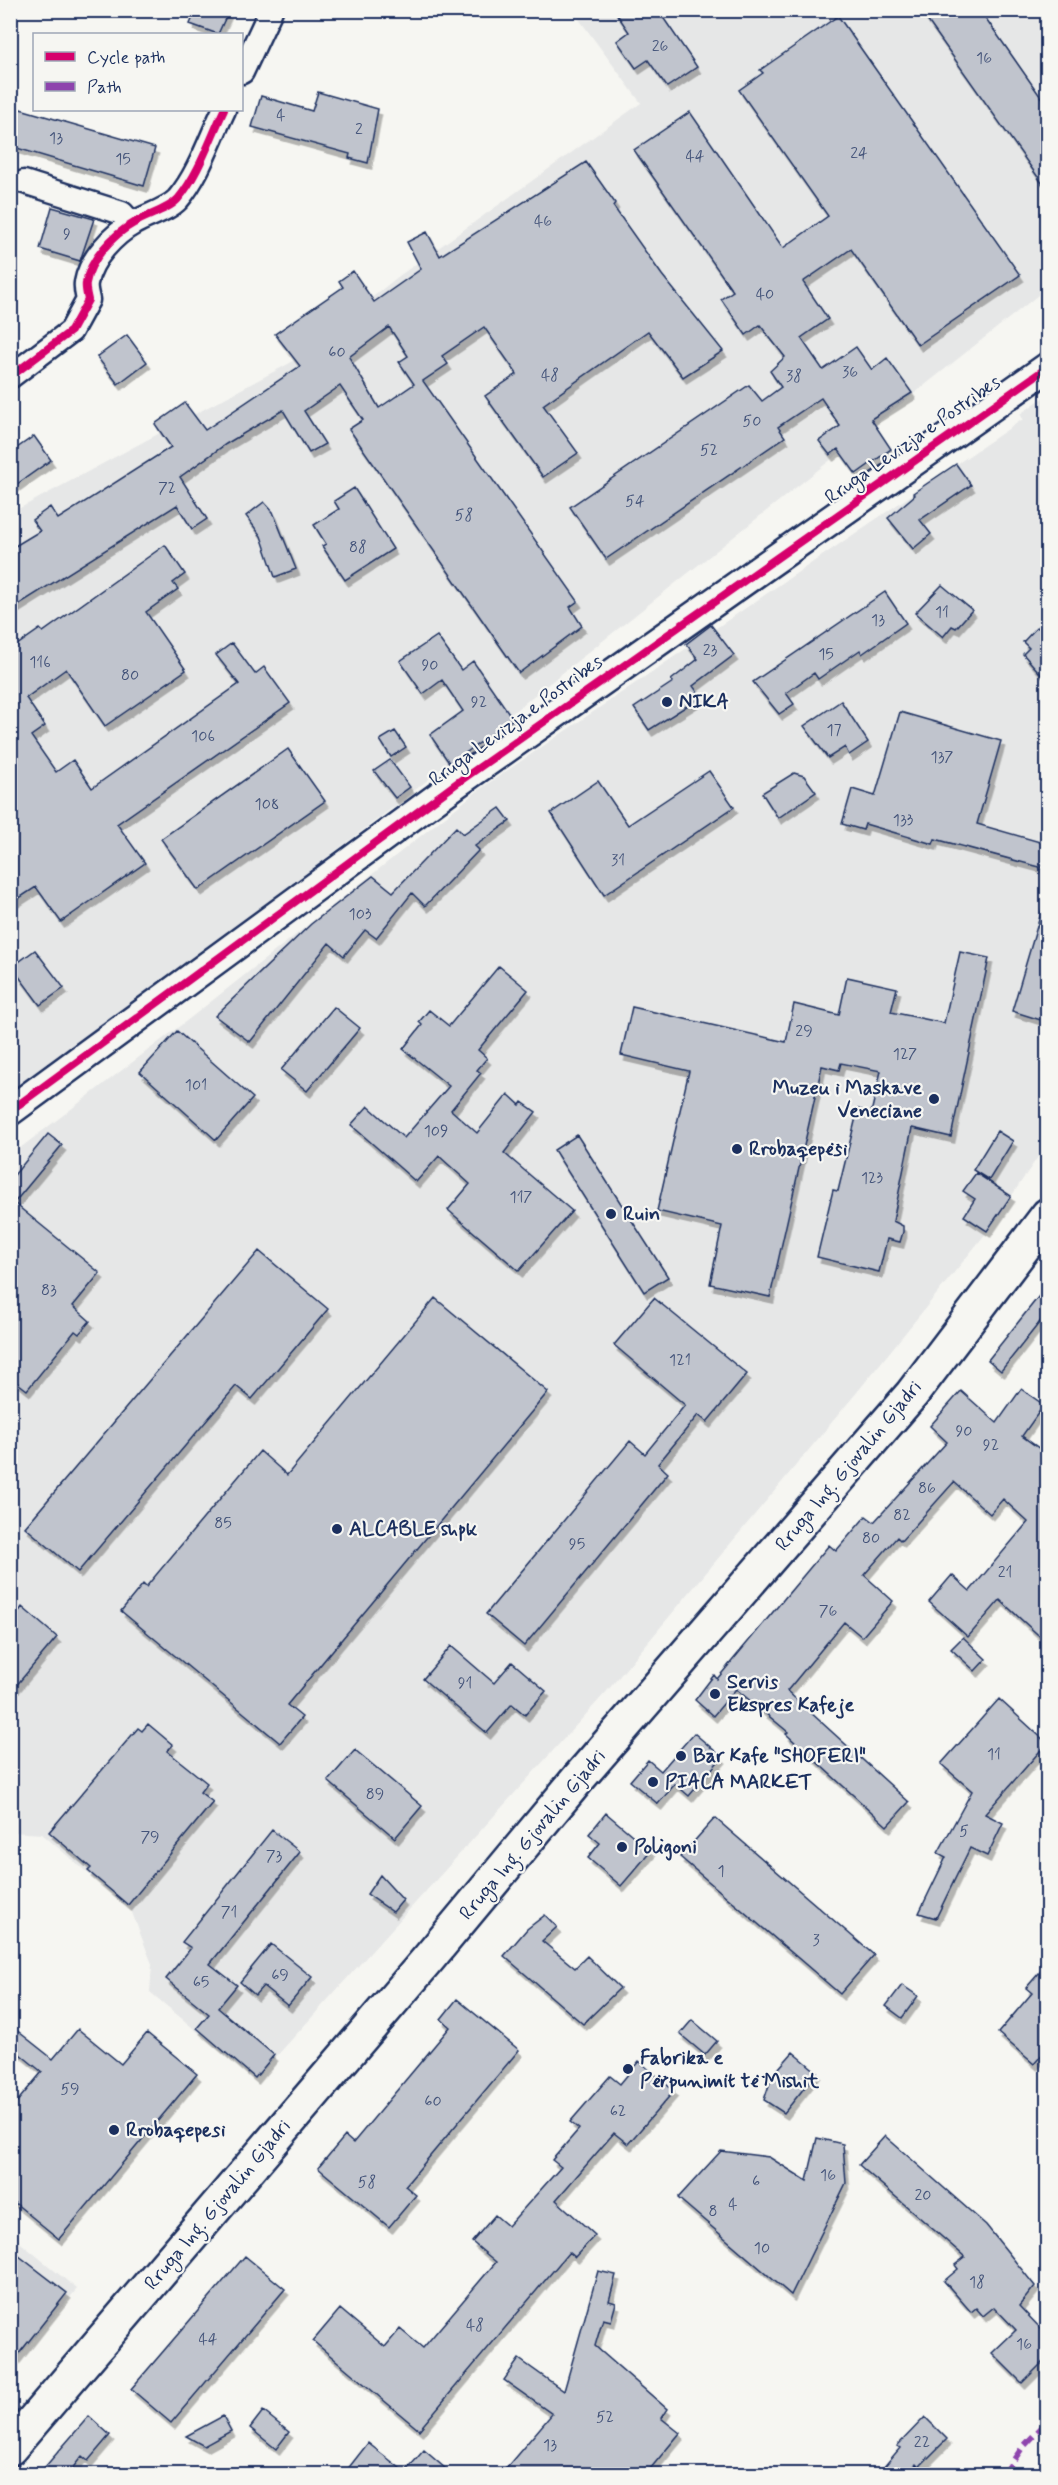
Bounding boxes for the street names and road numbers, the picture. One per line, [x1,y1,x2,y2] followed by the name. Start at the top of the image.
[820,369,1007,512] street label: Rruga Levizja e Postribes
[424,649,609,794] street label: Rruga Levizja e Postribes
[769,1375,930,1558] street label: Rruga Ing. Gjovalin Gjadri
[453,1744,614,1927] street label: Rruga Ing. Gjovalin Gjadri
[138,2114,299,2297] street label: Rruga Ing. Gjovalin Gjadri

